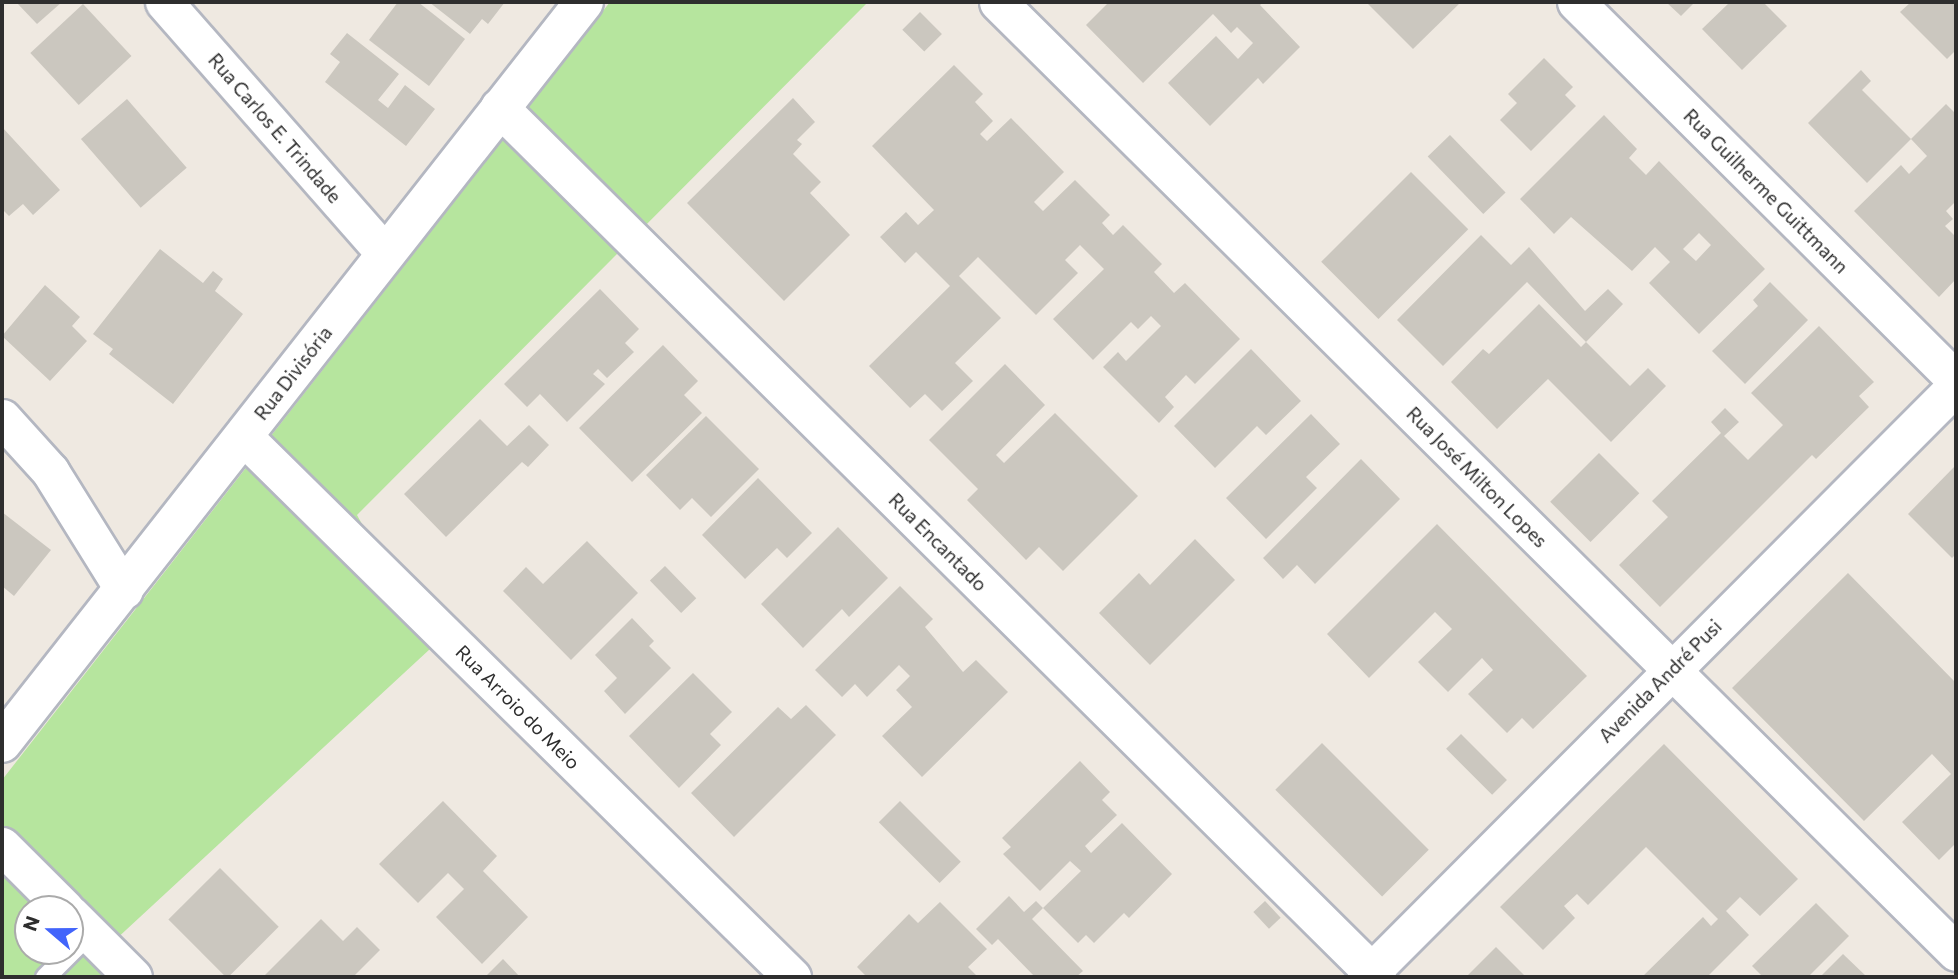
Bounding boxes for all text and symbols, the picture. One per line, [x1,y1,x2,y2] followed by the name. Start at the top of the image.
[204,48,346,208] street label: Rua Carlos E. Trindade
[1679,104,1853,278] street label: Rua Guilherme Guittmann
[249,322,337,424] street label: Rua Divisória
[1402,402,1552,552] street label: Rua José Milton Lopes
[884,488,992,596] street label: Rua Encantado
[1594,615,1726,747] street label: Avenida André Pusi
[451,640,585,774] street label: Rua Arroio do Meio
[14,895,84,965] north arrow
[17,913,44,934] text: N

